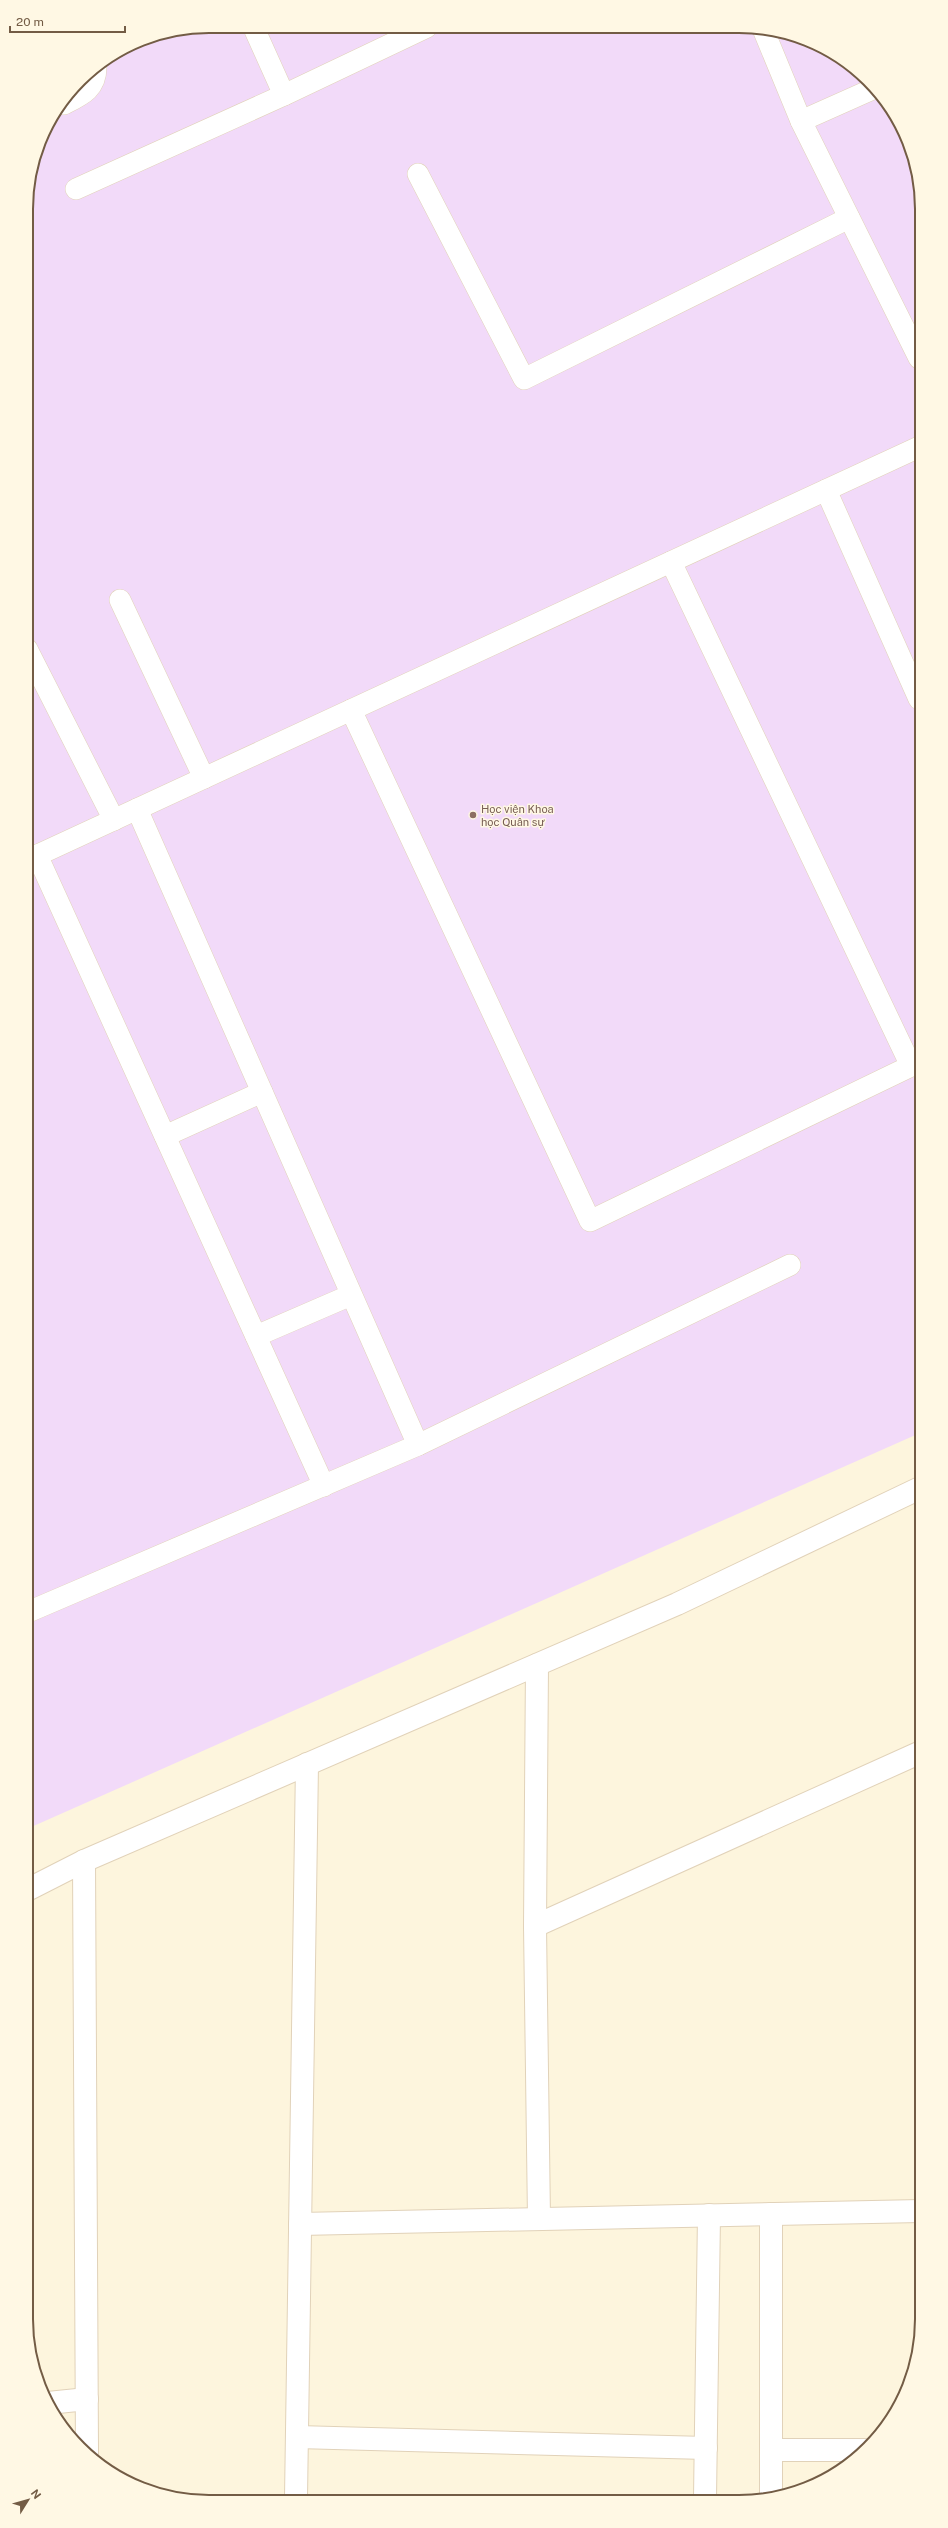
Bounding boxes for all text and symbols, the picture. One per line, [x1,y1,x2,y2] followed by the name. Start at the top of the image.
[10,8,125,34] scale bar
[16,15,44,29] text: 20 m
[481,803,554,828] place label: Học viện Khoa học Quân sự
[468,810,478,820] marker: Học viện Khoa học Quân sự
[8,2480,48,2520] north arrow
[29,2487,43,2501] text: N

